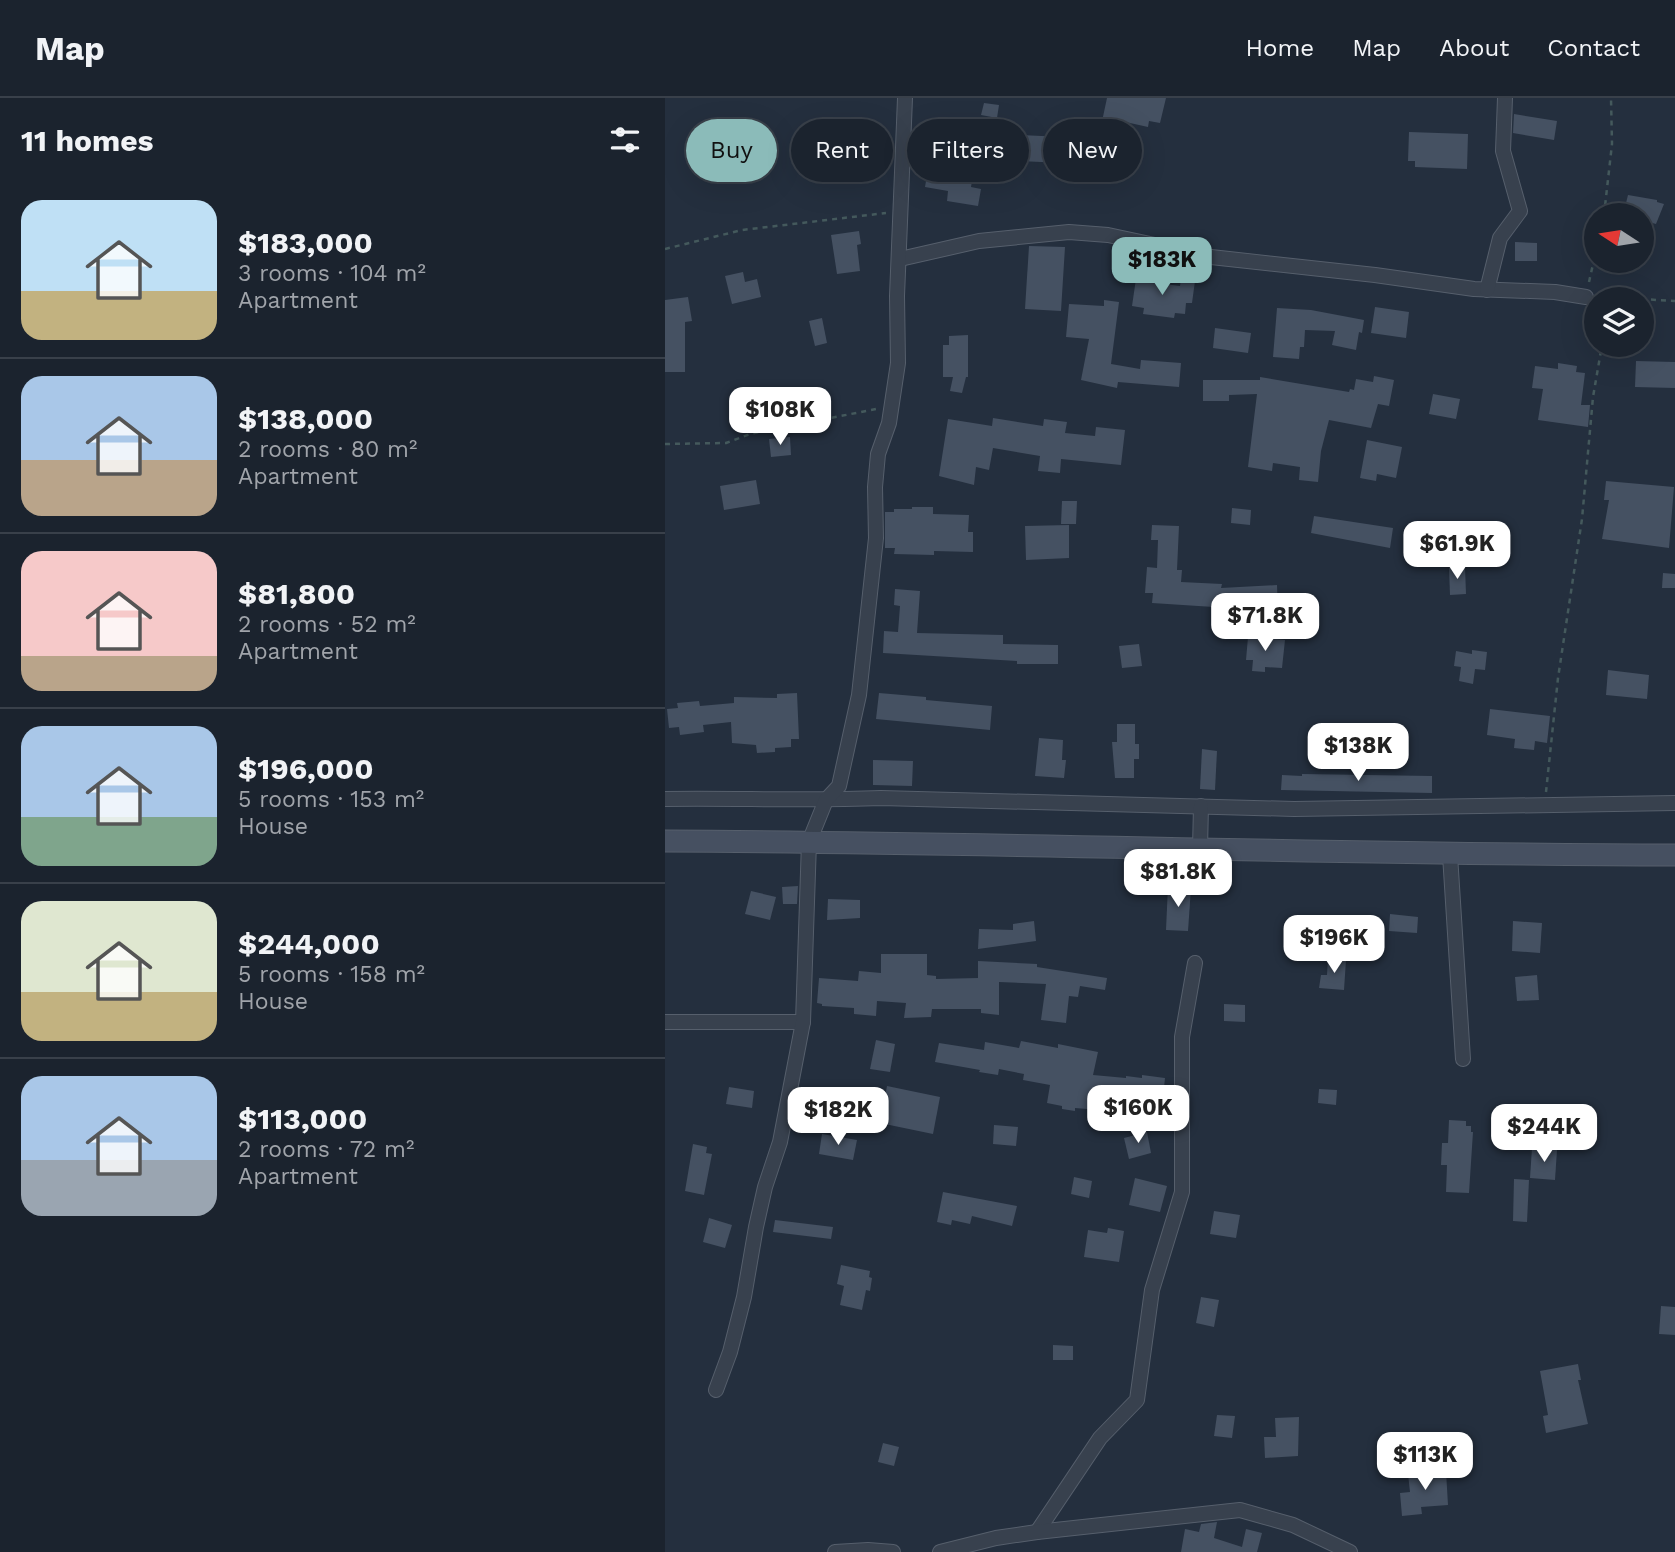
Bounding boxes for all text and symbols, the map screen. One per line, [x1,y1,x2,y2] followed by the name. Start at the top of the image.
[35,29,105,68] text: Map
[1246,34,1314,62] text: Home
[1352,34,1401,62] text: Map
[1439,34,1509,62] text: About
[1547,34,1640,62] text: Contact
[686,119,777,182] chip: Buy
[791,119,893,182] chip: Rent
[907,119,1029,182] chip: Filters
[1043,119,1142,182] chip: New
[606,121,644,159] icon: filters
[21,123,154,158] text: 11 homes
[1584,203,1654,273] north arrow
[1584,203,1654,357] map controls
[238,225,373,260] text: $183,000
[77,228,161,312] icon: home
[1113,238,1211,297] pin: $183K
[1128,246,1196,273] text: $183K
[238,260,426,287] text: 3 rooms · 104 m²
[238,287,358,314] text: Apartment
[1584,287,1654,357] button: layers
[731,388,829,447] pin: $108K
[745,396,815,423] text: $108K
[238,401,373,436] text: $138,000
[77,404,161,488] icon: home
[238,436,417,463] text: 2 rooms · 80 m²
[238,463,358,490] text: Apartment
[1400,522,1514,581] pin: $61.9K
[1419,530,1495,557] text: $61.9K
[238,576,355,611] text: $81,800
[77,579,161,663] icon: home
[1208,594,1322,653] pin: $71.8K
[1227,602,1303,629] text: $71.8K
[238,611,416,638] text: 2 rooms · 52 m²
[238,638,358,665] text: Apartment
[1309,724,1407,783] pin: $138K
[1324,732,1392,759] text: $138K
[238,751,374,786] text: $196,000
[77,754,161,838] icon: home
[238,786,424,813] text: 5 rooms · 153 m²
[238,813,308,840] text: House
[1121,850,1235,909] pin: $81.8K
[1140,858,1216,885] text: $81.8K
[1285,916,1383,975] pin: $196K
[1300,924,1368,951] text: $196K
[238,926,380,961] text: $244,000
[77,929,161,1013] icon: home
[238,961,425,988] text: 5 rooms · 158 m²
[238,988,308,1015] text: House
[1089,1086,1187,1145] pin: $160K
[789,1088,887,1147] pin: $182K
[1103,1094,1173,1121] text: $160K
[804,1096,872,1123] text: $182K
[238,1101,367,1136] text: $113,000
[77,1104,161,1188] icon: home
[1495,1104,1593,1164] pin: $244K
[1507,1113,1581,1140] text: $244K
[238,1136,414,1163] text: 2 rooms · 72 m²
[238,1163,358,1190] text: Apartment
[1376,1432,1474,1492] pin: $113K
[1393,1441,1457,1468] text: $113K

